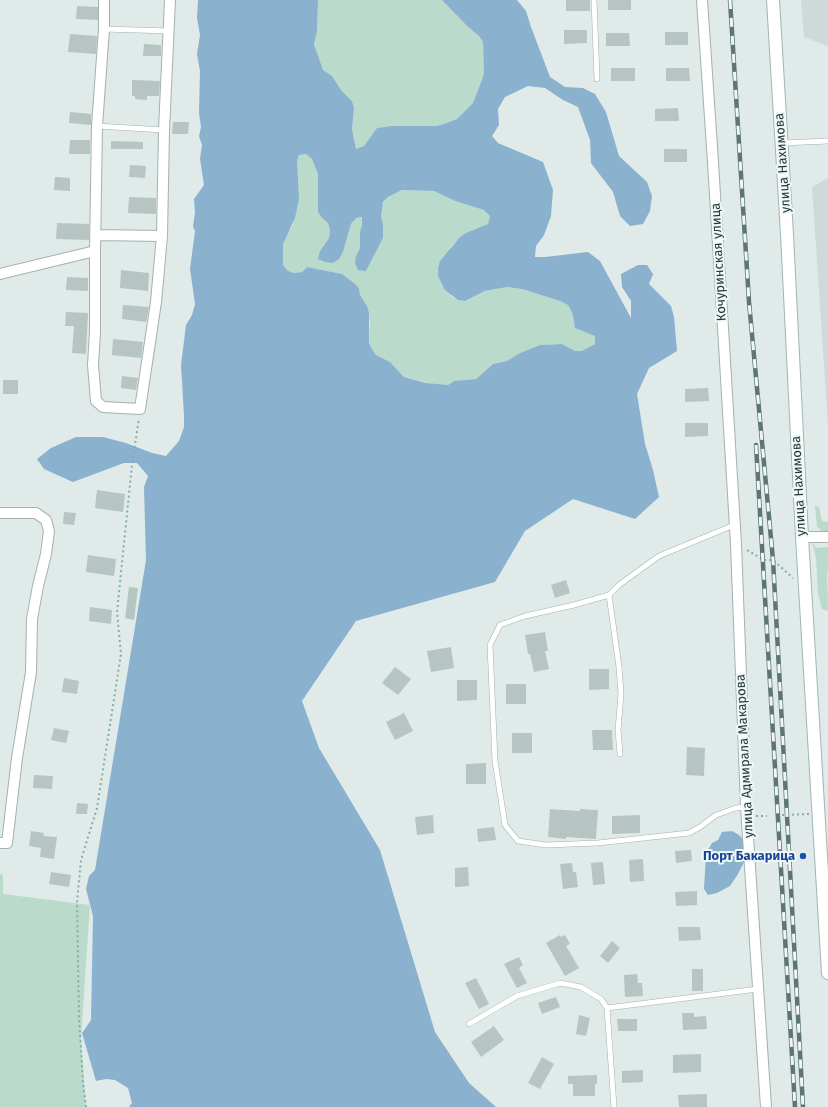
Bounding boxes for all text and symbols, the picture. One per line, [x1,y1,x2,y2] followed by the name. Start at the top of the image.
[772,112,794,214] street label: улица Нахимова
[708,202,730,322] street label: Кочуринская улица
[789,436,809,536] street label: улица Нахимова
[733,674,757,838] street label: улица Адмирала Макарова
[703,848,795,864] place label: Порт Бакарица
[798,851,808,861] marker: Порт Бакарица

